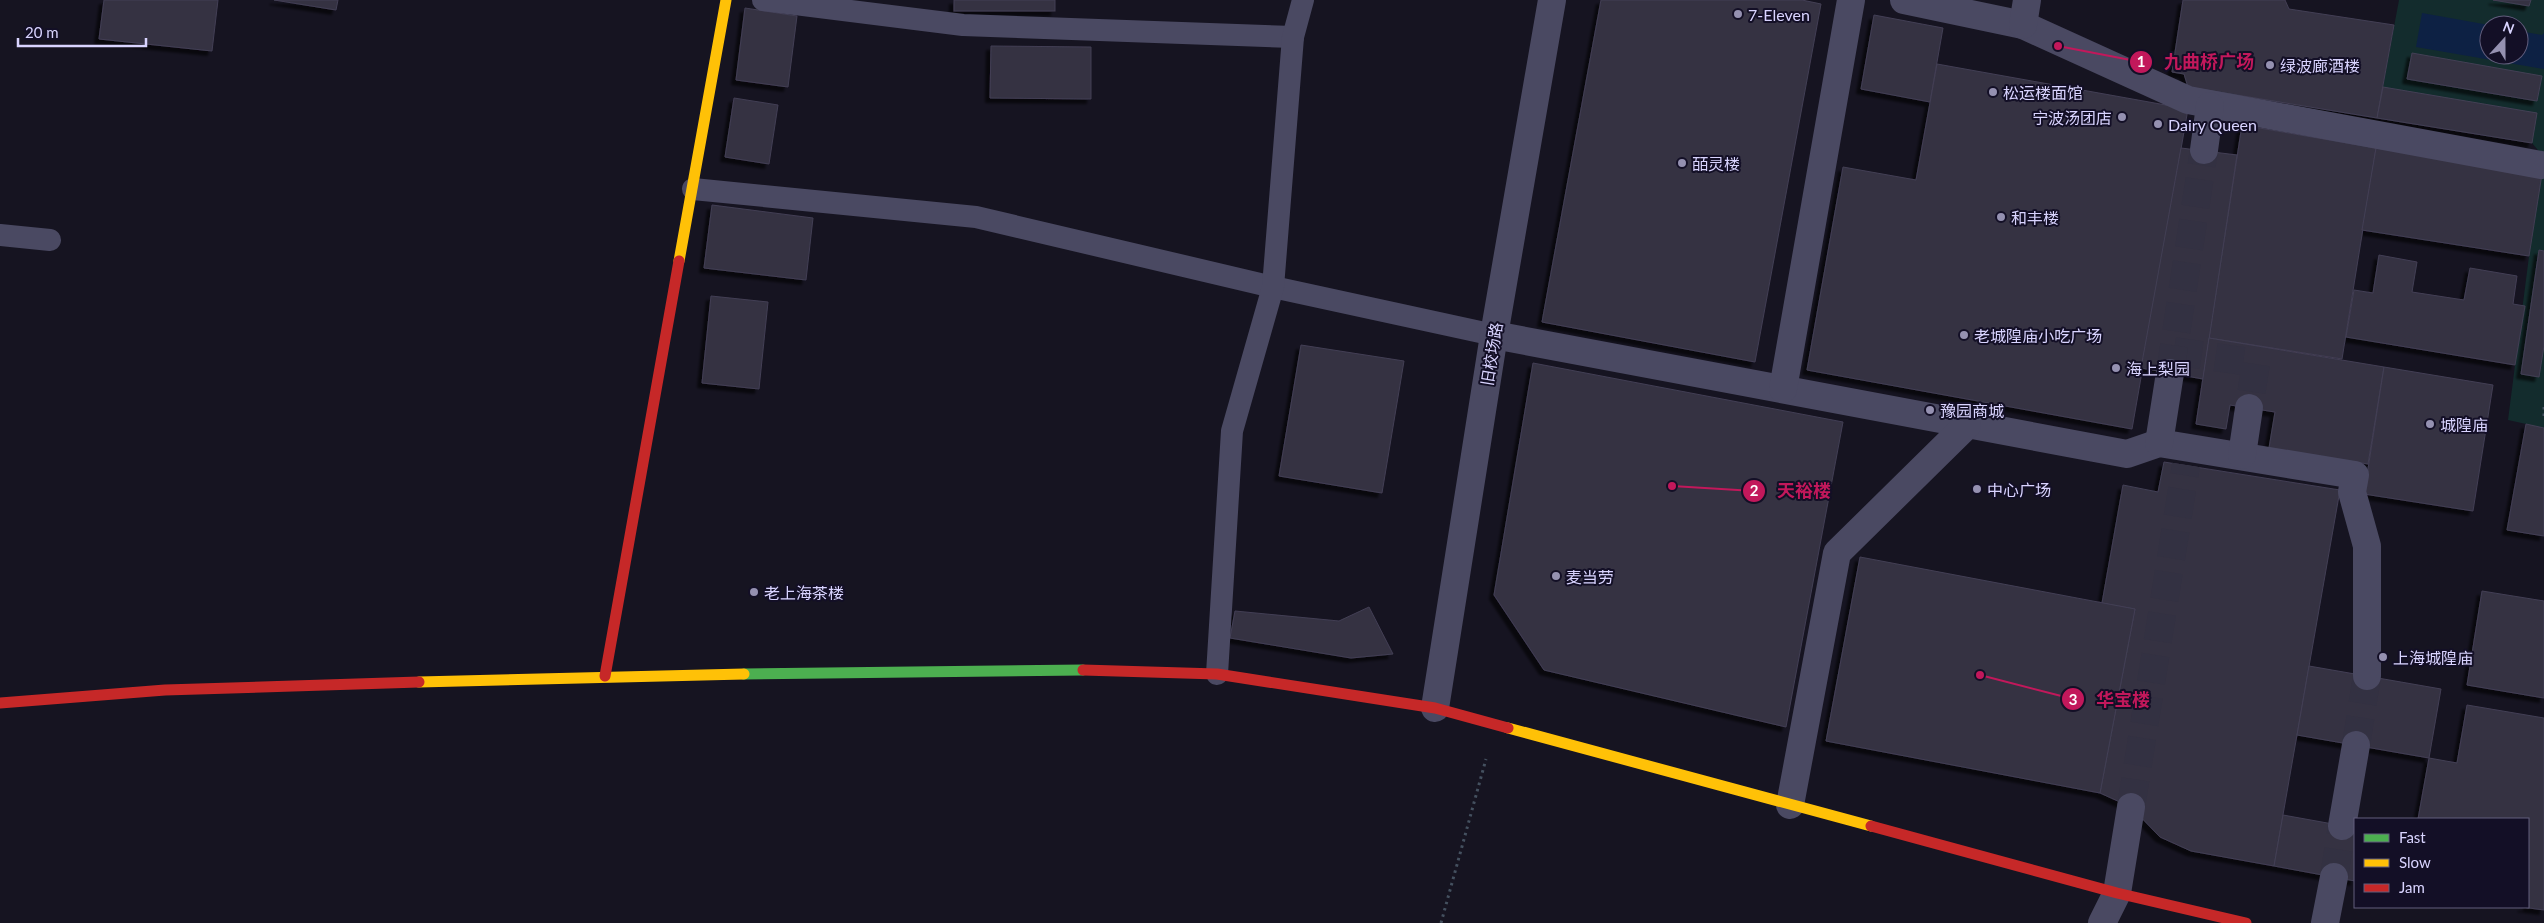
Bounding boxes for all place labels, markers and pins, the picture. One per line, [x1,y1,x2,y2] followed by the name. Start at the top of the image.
[1748,5,1810,24] place label: 7-Eleven
[1732,8,1744,20] marker: 7-Eleven
[2129,45,2264,78] callout: 九曲桥广场
[2280,56,2360,75] place label: 绿波廊酒楼
[2264,59,2276,71] marker: 绿波廊酒楼
[2003,83,2083,102] place label: 松运楼面馆
[1987,86,1999,98] marker: 松运楼面馆
[2032,108,2112,127] place label: 宁波汤团店
[2116,111,2128,123] marker: 宁波汤团店
[2168,115,2257,134] place label: Dairy Queen
[2152,118,2164,130] marker: Dairy Queen
[1692,154,1740,173] place label: 皕灵楼
[1676,157,1688,169] marker: 皕灵楼
[2011,208,2059,227] place label: 和丰楼
[1995,211,2007,223] marker: 和丰楼
[1974,326,2102,345] place label: 老城隍庙小吃广场
[1958,329,1970,341] marker: 老城隍庙小吃广场
[2126,359,2190,378] place label: 海上梨园
[2110,362,2122,374] marker: 海上梨园
[1940,401,2004,420] place label: 豫园商城
[1924,404,1936,416] marker: 豫园商城
[2440,415,2488,434] place label: 城隍庙
[2424,418,2436,430] marker: 城隍庙
[1742,474,1841,507] callout: 天裕楼
[1987,480,2051,499] place label: 中心广场
[1971,483,1983,495] marker: 中心广场
[1566,567,1614,586] place label: 麦当劳
[1550,570,1562,582] marker: 麦当劳
[764,583,844,602] place label: 老上海茶楼
[748,586,760,598] marker: 老上海茶楼
[2393,648,2473,667] place label: 上海城隍庙
[2377,651,2389,663] marker: 上海城隍庙
[2061,683,2160,716] callout: 华宝楼

